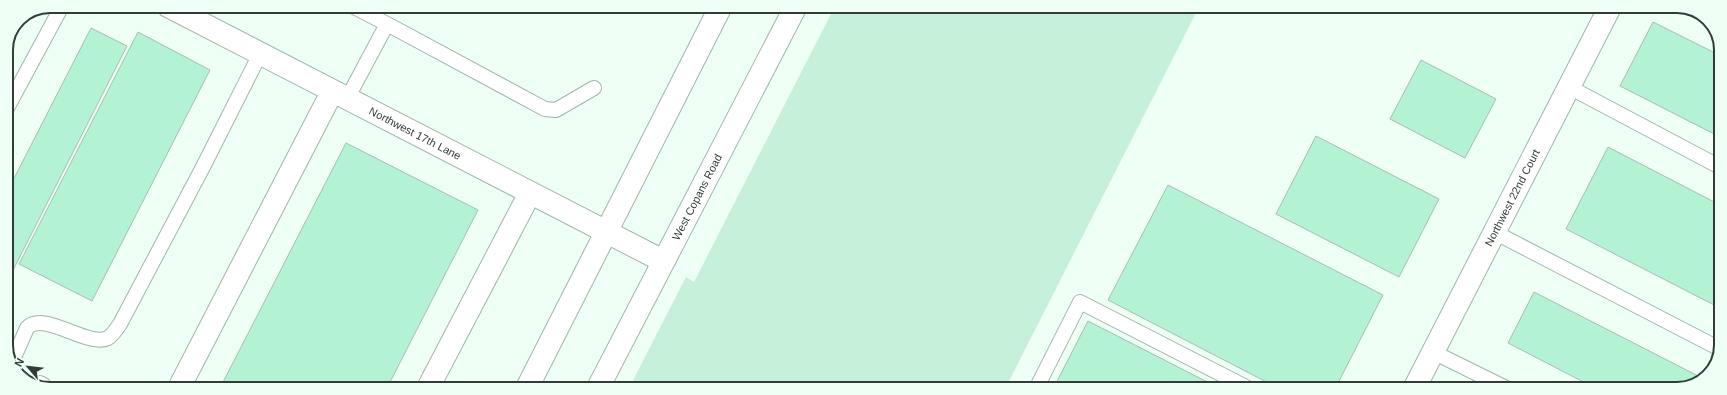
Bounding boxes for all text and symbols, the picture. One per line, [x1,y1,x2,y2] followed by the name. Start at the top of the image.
[367,105,463,162] street label: Northwest 17th Lane
[1482,147,1542,248] street label: Northwest 22nd Court
[670,152,724,242] street label: West Copans Road
[8,347,48,387] north arrow
[12,356,26,369] text: N

